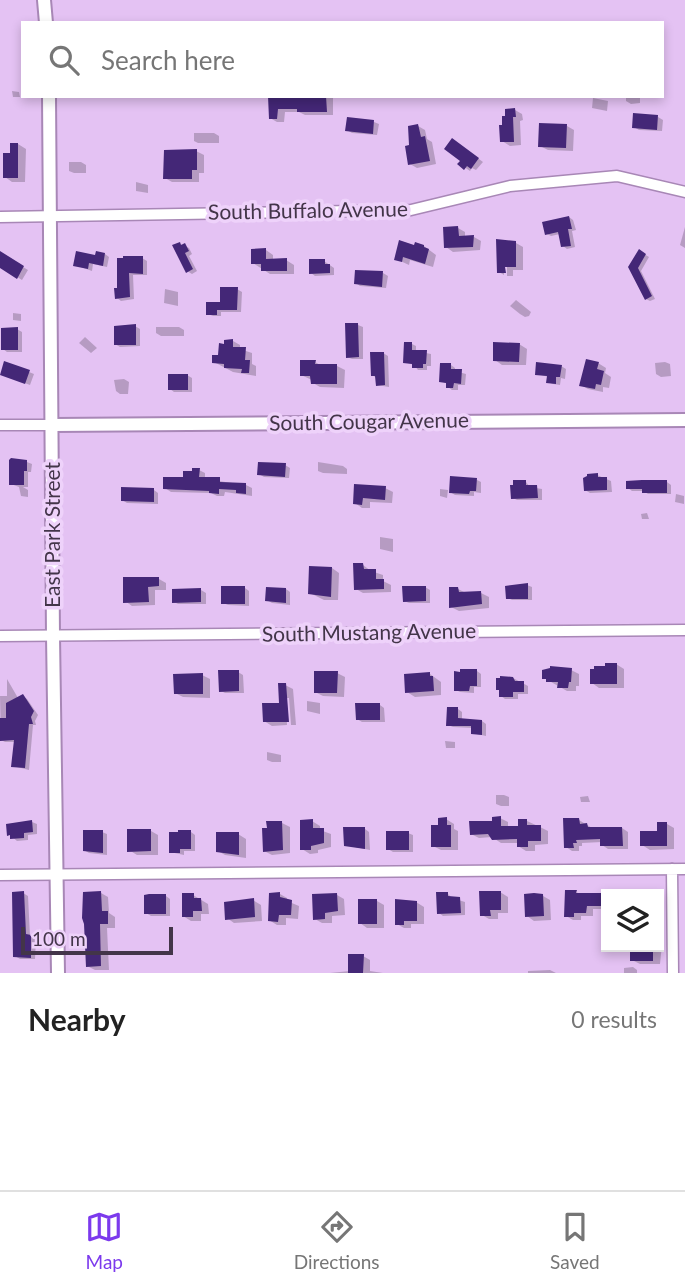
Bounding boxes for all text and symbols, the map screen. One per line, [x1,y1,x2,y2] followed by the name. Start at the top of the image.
[21,21,664,98] search box
[45,41,83,79] icon: search
[101,44,235,76] text: Search here
[208,195,408,224] street label: South Buffalo Avenue
[269,406,469,435] street label: South Cougar Avenue
[39,461,64,608] street label: East Park Street
[262,617,476,646] street label: South Mustang Avenue
[601,889,664,952] map controls
[601,889,664,952] button: layers
[21,924,173,956] scale bar
[32,927,86,950] text: 100 m
[28,1001,126,1037] text: Nearby
[571,1005,657,1033] text: 0 results
[85,1208,123,1273] tab: Map
[294,1208,380,1273] tab: Directions
[550,1208,600,1273] tab: Saved

